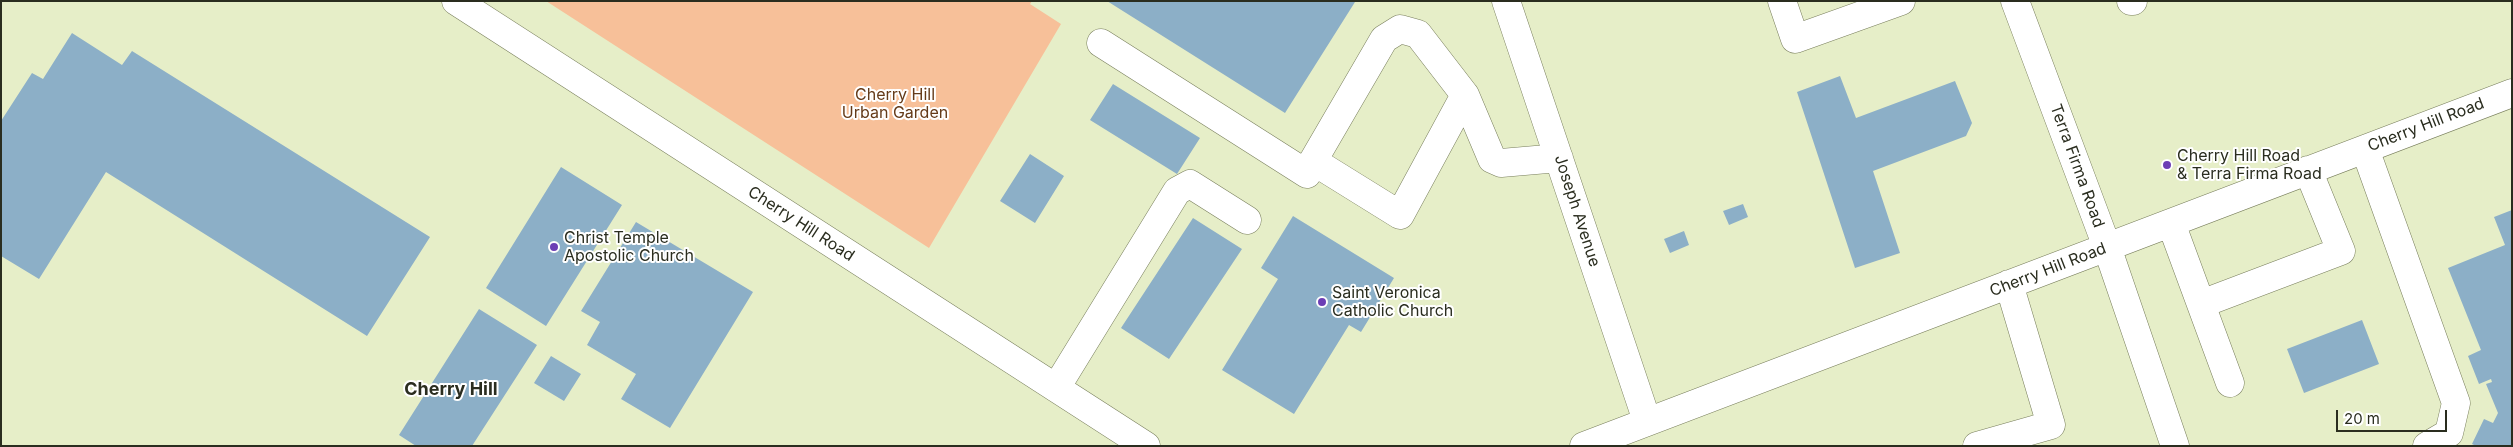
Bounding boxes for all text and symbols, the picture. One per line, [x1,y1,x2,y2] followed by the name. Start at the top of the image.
[842,85,948,123] park label: Cherry Hill Urban Garden
[2365,94,2487,156] street label: Cherry Hill Road
[2046,102,2108,230] street label: Terra Firma Road
[2177,146,2322,184] place label: Cherry Hill Road & Terra Firma Road
[1550,153,1604,269] street label: Joseph Avenue
[2161,159,2173,171] marker: Cherry Hill Road & Terra Firma Road
[744,182,858,266] street label: Cherry Hill Road
[564,228,694,266] place label: Christ Temple Apostolic Church
[1987,239,2109,301] street label: Cherry Hill Road
[548,241,560,253] marker: Christ Temple Apostolic Church
[1332,283,1453,321] place label: Saint Veronica Catholic Church
[1316,296,1328,308] marker: Saint Veronica Catholic Church
[404,379,498,401] district label: Cherry Hill
[2338,400,2449,432] scale bar
[2344,409,2380,428] text: 20 m

